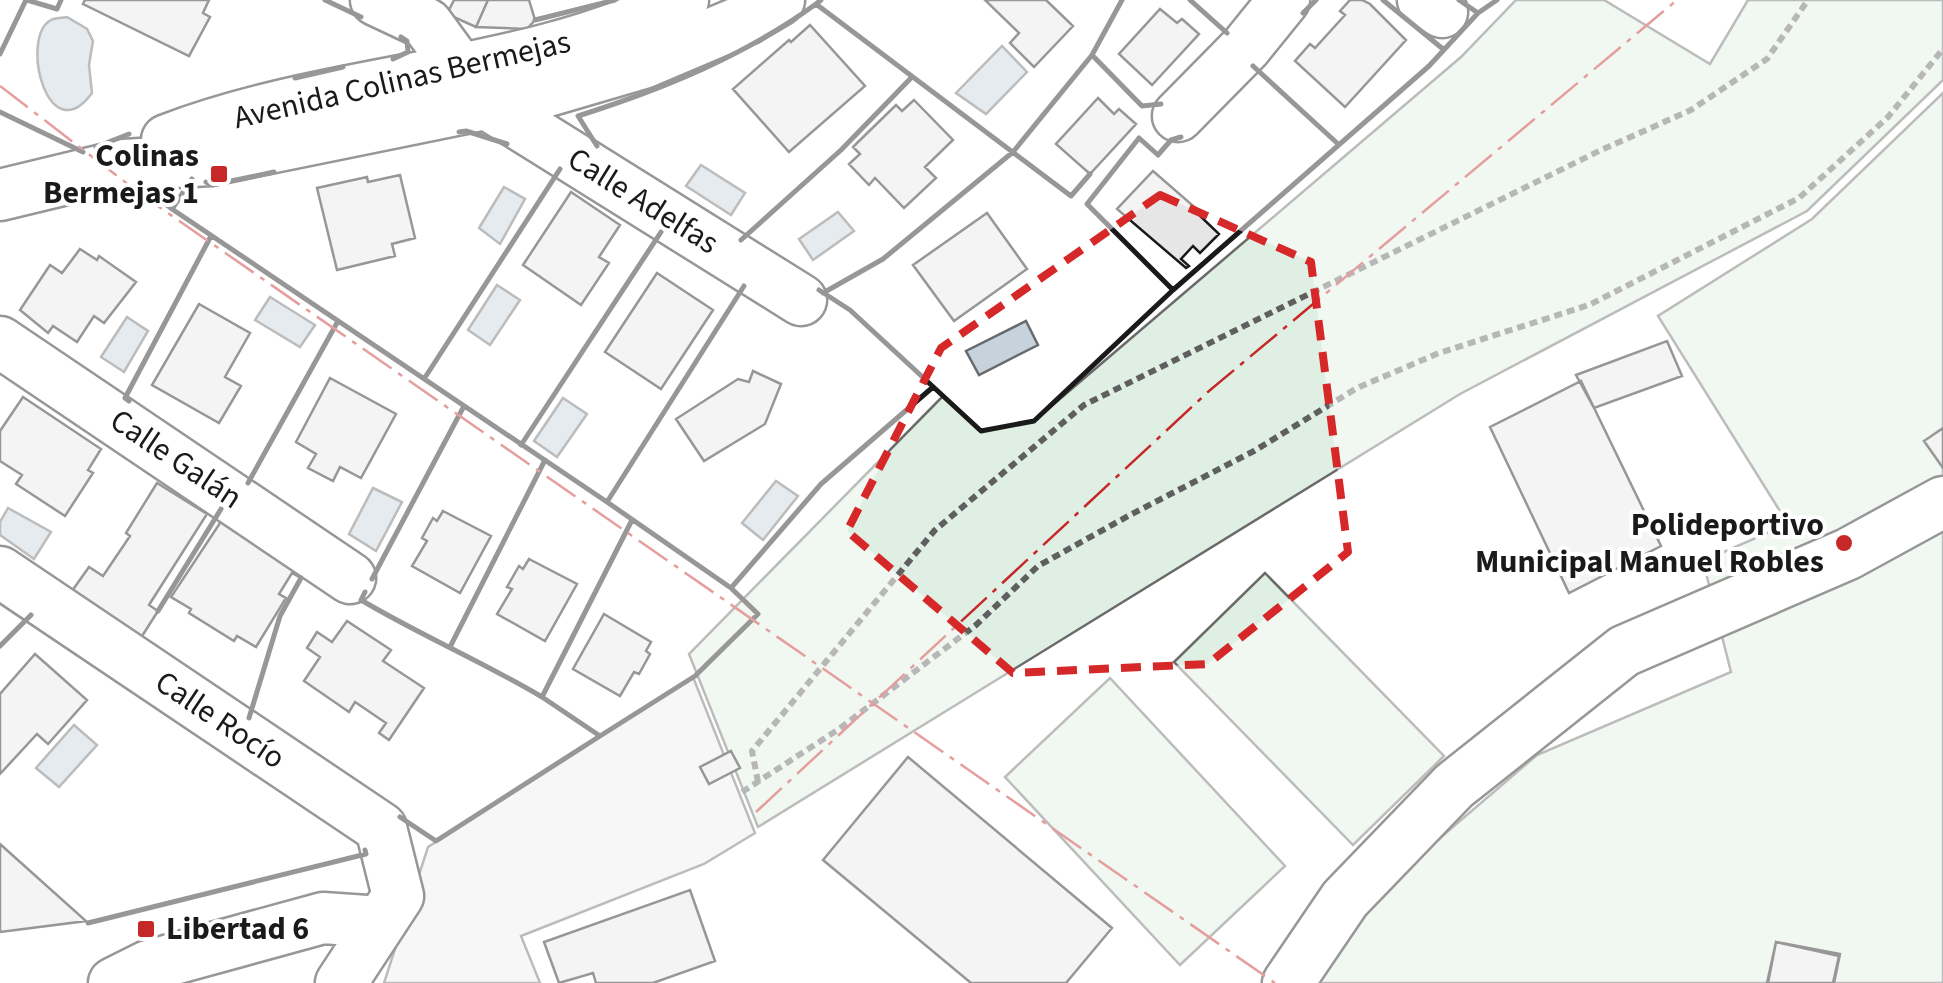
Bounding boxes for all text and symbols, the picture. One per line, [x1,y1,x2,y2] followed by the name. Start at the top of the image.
[229,19,575,141] street label: Avenida Colinas Bermejas
[43,133,199,216] place label: Colinas Bermejas 1
[559,136,727,266] street label: Calle Adelfas
[208,163,230,185] marker: Colinas Bermejas 1
[101,398,251,520] street label: Calle Galán
[1475,502,1824,585] place label: Polideportivo Municipal Manuel Robles
[1833,532,1855,554] marker: Polideportivo Municipal Manuel Robles
[146,660,294,780] street label: Calle Rocío
[166,906,309,952] place label: Libertad 6
[135,918,157,940] marker: Libertad 6

